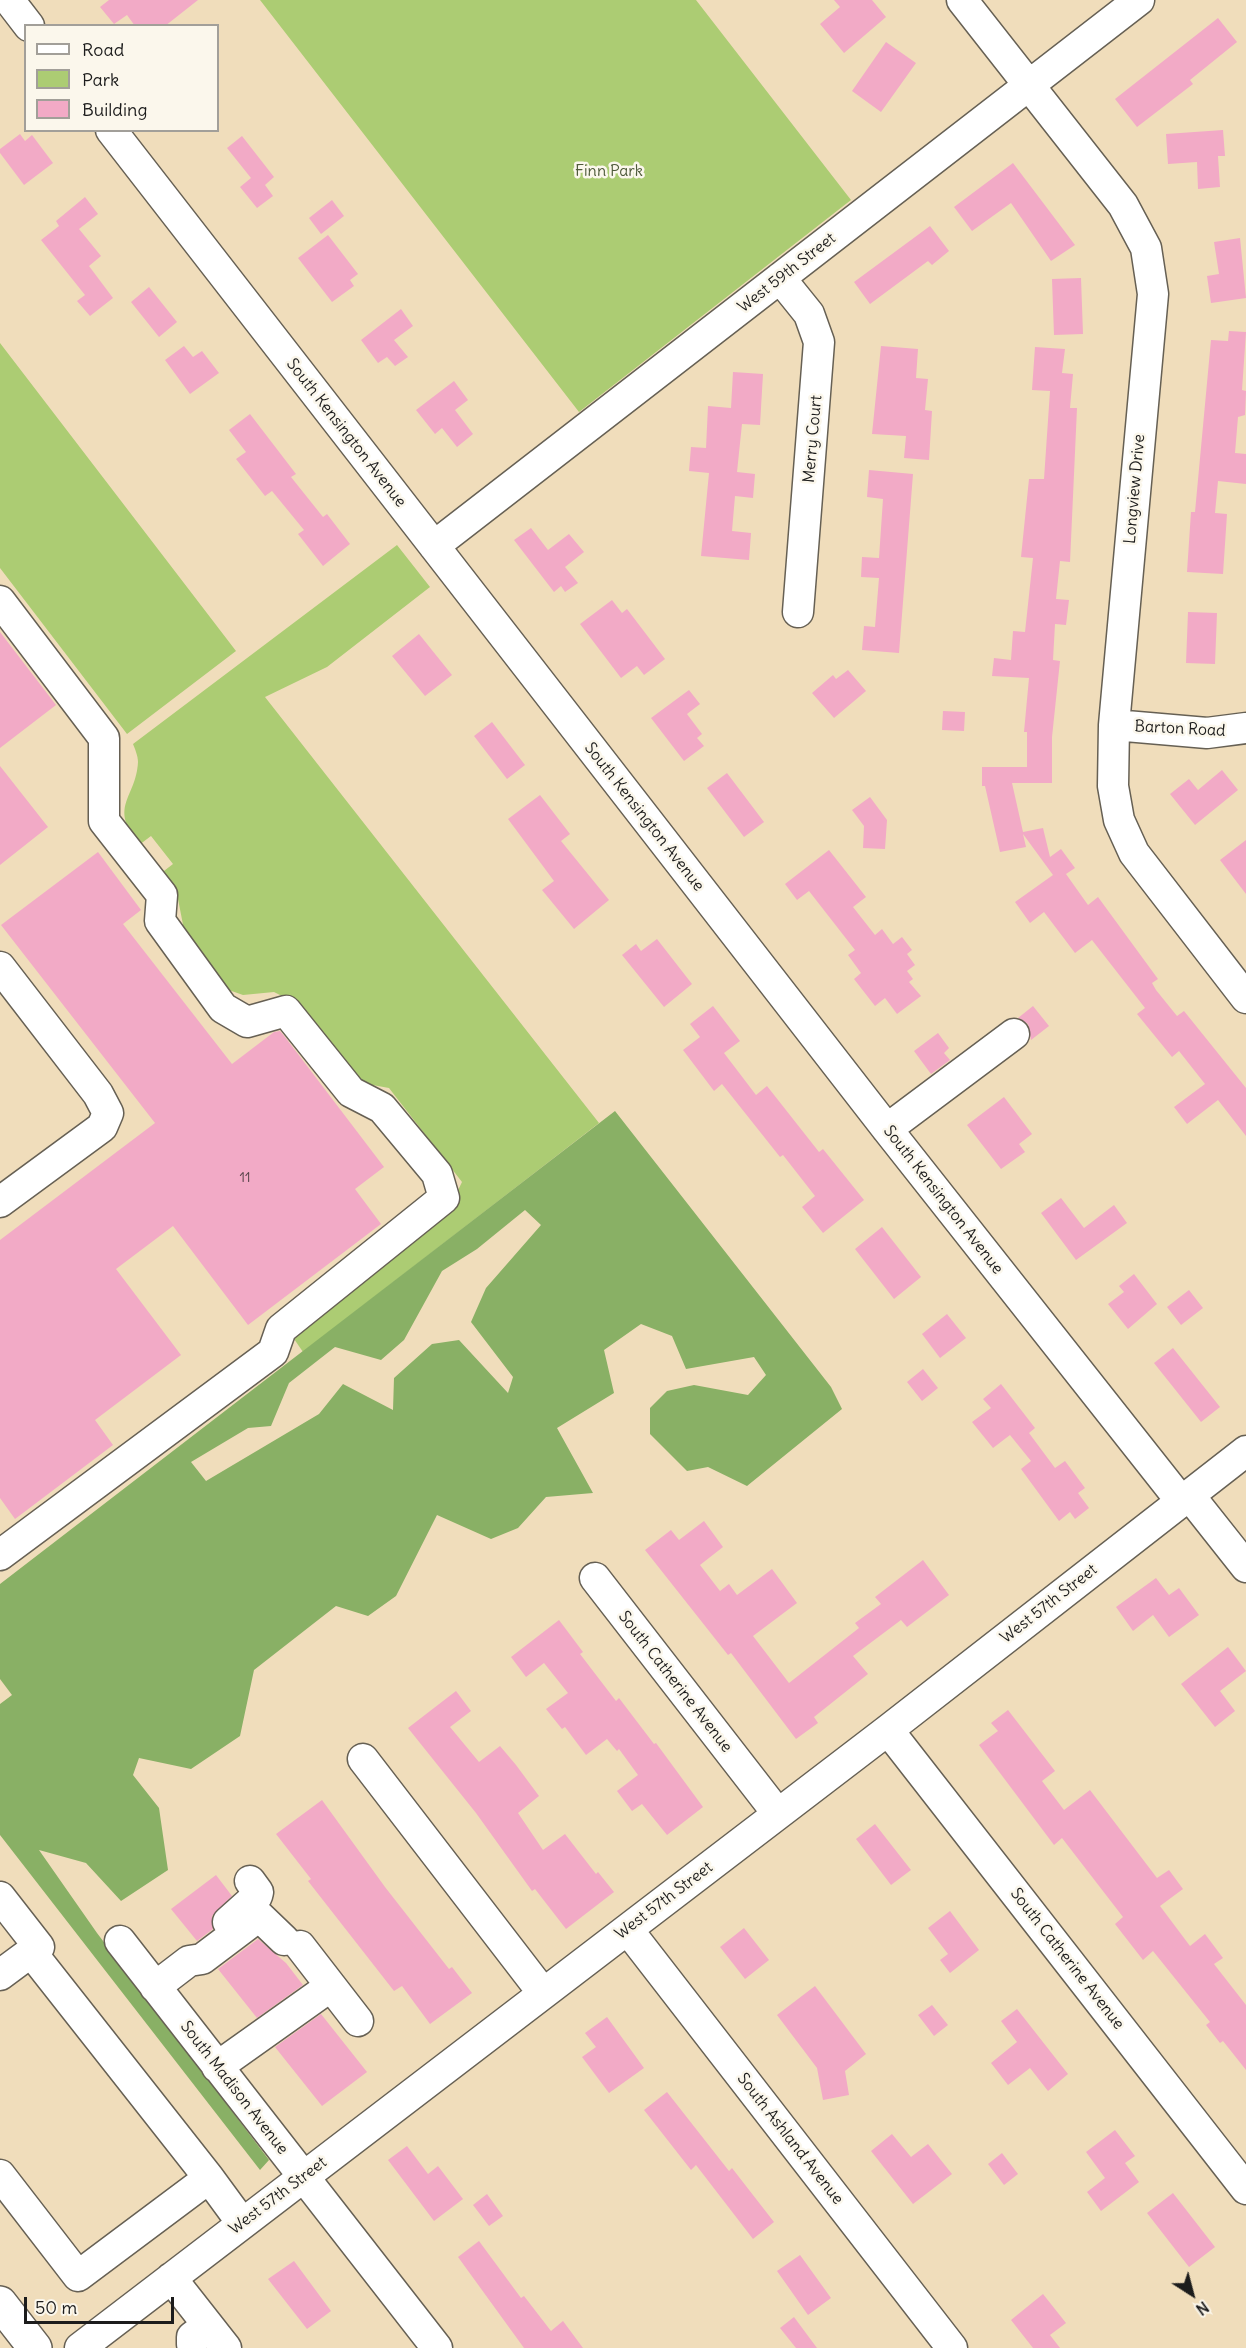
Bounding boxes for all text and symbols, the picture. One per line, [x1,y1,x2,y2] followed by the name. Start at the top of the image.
[24,24,219,132] legend
[82,38,124,61] text: Road
[82,68,119,91] text: Park
[82,98,147,121] text: Building
[575,161,643,181] park label: Finn Park
[734,229,840,317] street label: West 59th Street
[282,355,410,511] street label: South Kensington Avenue
[800,394,826,484] street label: Merry Court
[1121,433,1149,545] street label: Longview Drive
[1134,717,1226,741] street label: Barton Road
[580,739,708,895] street label: South Kensington Avenue
[879,1122,1007,1278] street label: South Kensington Avenue
[239,1170,251,1186] house number: 11
[997,1560,1101,1648] street label: West 57th Street
[614,1608,736,1756] street label: South Catherine Avenue
[611,1858,717,1944] street label: West 57th Street
[1006,1885,1128,2033] street label: South Catherine Avenue
[176,2018,292,2158] street label: South Madison Avenue
[733,2070,847,2208] street label: South Ashland Avenue
[225,2153,331,2239] street label: West 57th Street
[1162,2264,1222,2324] north arrow
[27,2285,177,2323] scale bar
[35,2296,77,2319] text: 50 m
[1192,2297,1213,2320] text: N

